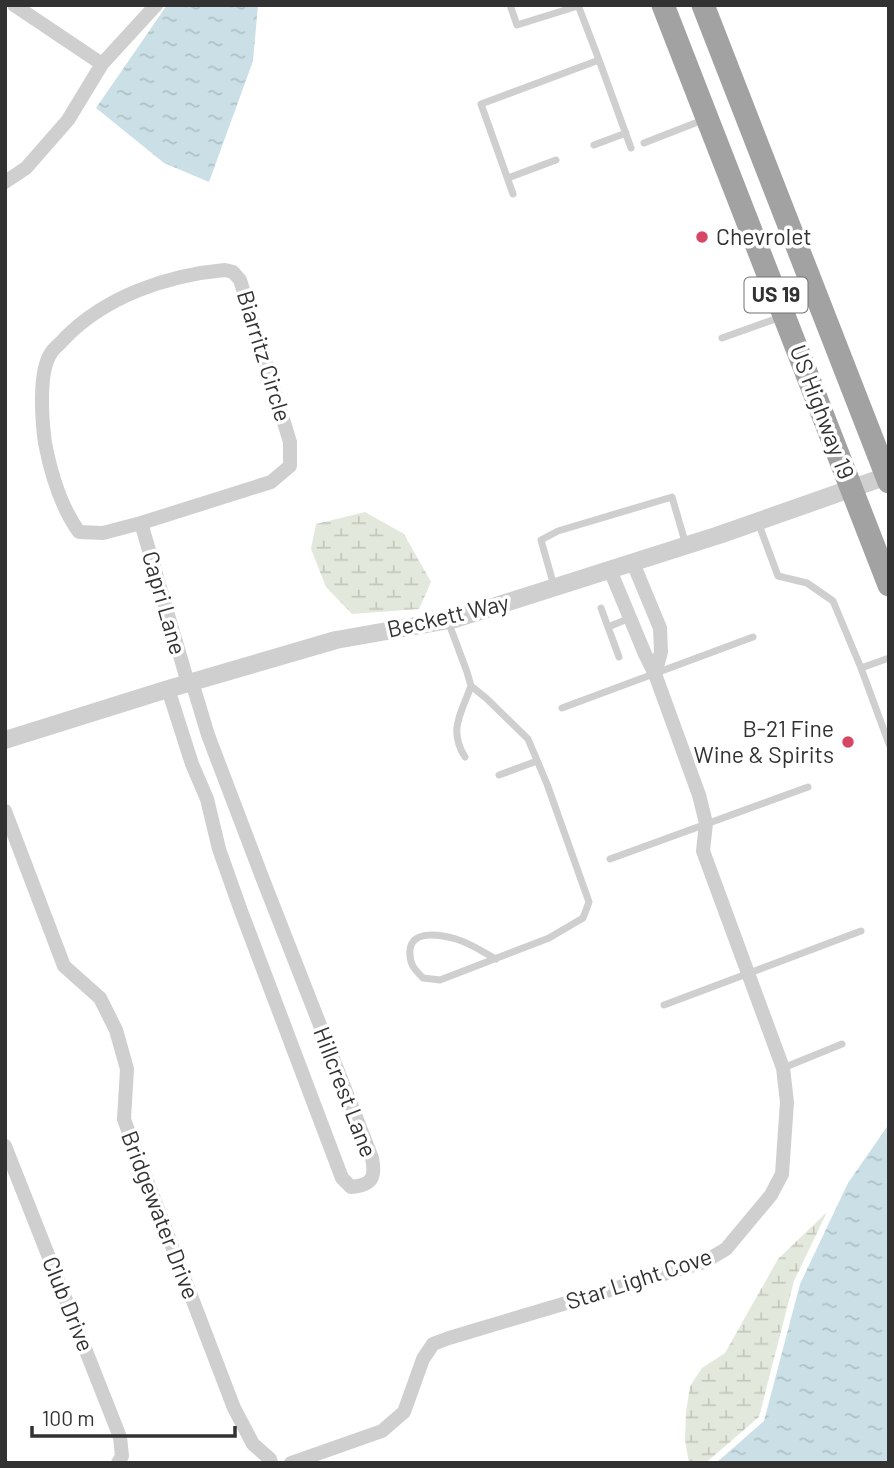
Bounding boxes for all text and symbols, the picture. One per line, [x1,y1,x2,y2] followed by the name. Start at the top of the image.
[716,222,812,250] place label: Chevrolet
[694,229,710,245] marker: Chevrolet
[744,278,808,312] road number: US 19
[232,287,298,425] street label: Biarritz Circle
[785,341,861,483] street label: US Highway 19
[137,548,193,658] street label: Capri Lane
[384,587,512,643] street label: Beckett Way
[693,714,834,768] place label: B-21 Fine Wine & Spirits
[840,734,856,750] marker: B-21 Fine Wine & Spirits
[308,1023,384,1161] street label: Hillcrest Lane
[116,1127,206,1303] street label: Bridgewater Drive
[562,1241,715,1315] street label: Star Light Cove
[37,1252,101,1355] street label: Club Drive
[32,1394,234,1438] scale bar
[42,1405,95,1430] text: 100 m

